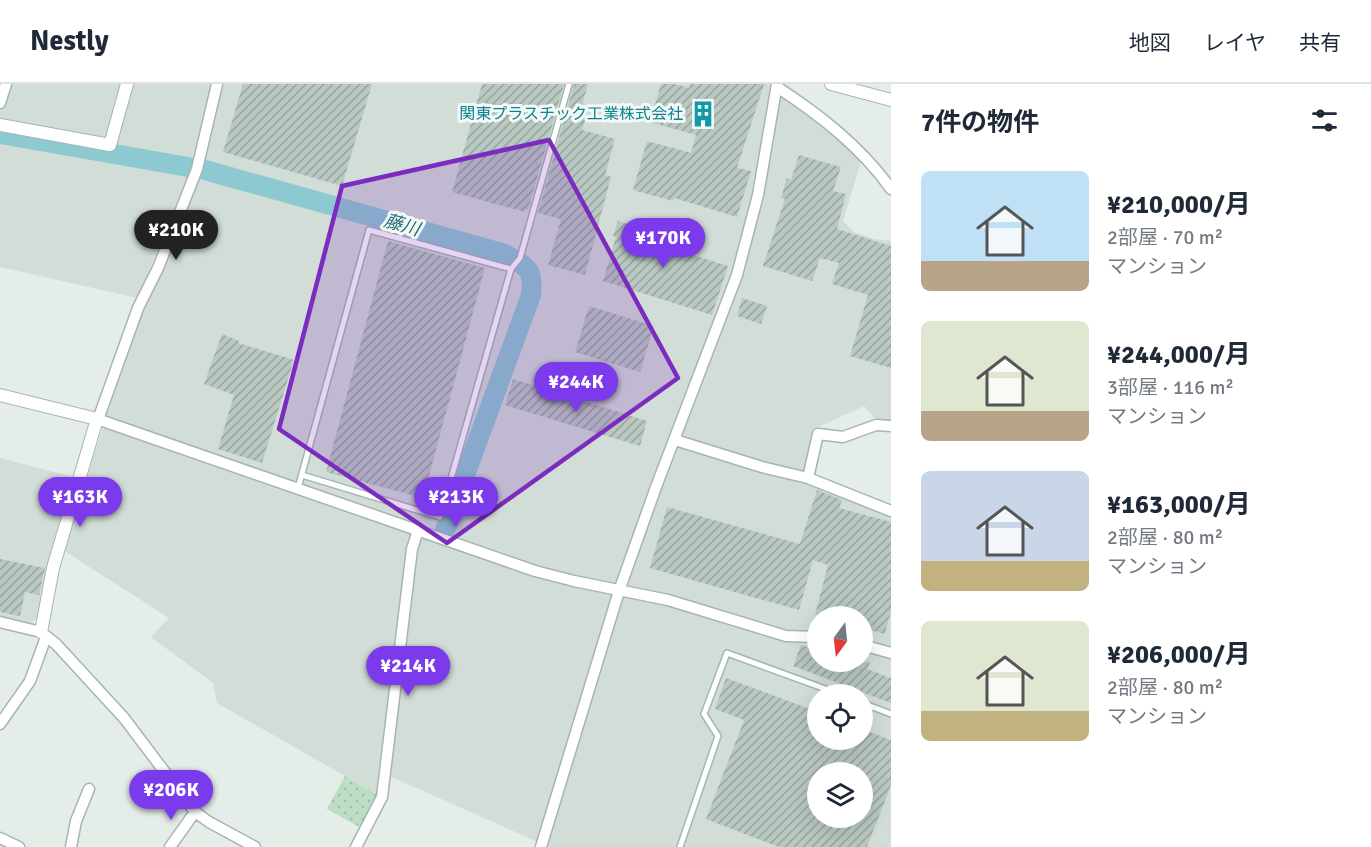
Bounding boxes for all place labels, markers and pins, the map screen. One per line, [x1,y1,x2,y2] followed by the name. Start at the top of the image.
[688,99,718,129] building icon: 関東プラスチック工業株式会社
[459,104,683,124] place label: 関東プラスチック工業株式会社
[134,210,218,261] pin: ¥210K
[621,218,705,269] pin: ¥170K
[534,362,618,413] pin: ¥244K
[38,477,122,528] pin: ¥163K
[414,477,498,528] pin: ¥213K
[366,646,450,697] pin: ¥214K
[129,770,213,821] pin: ¥206K

